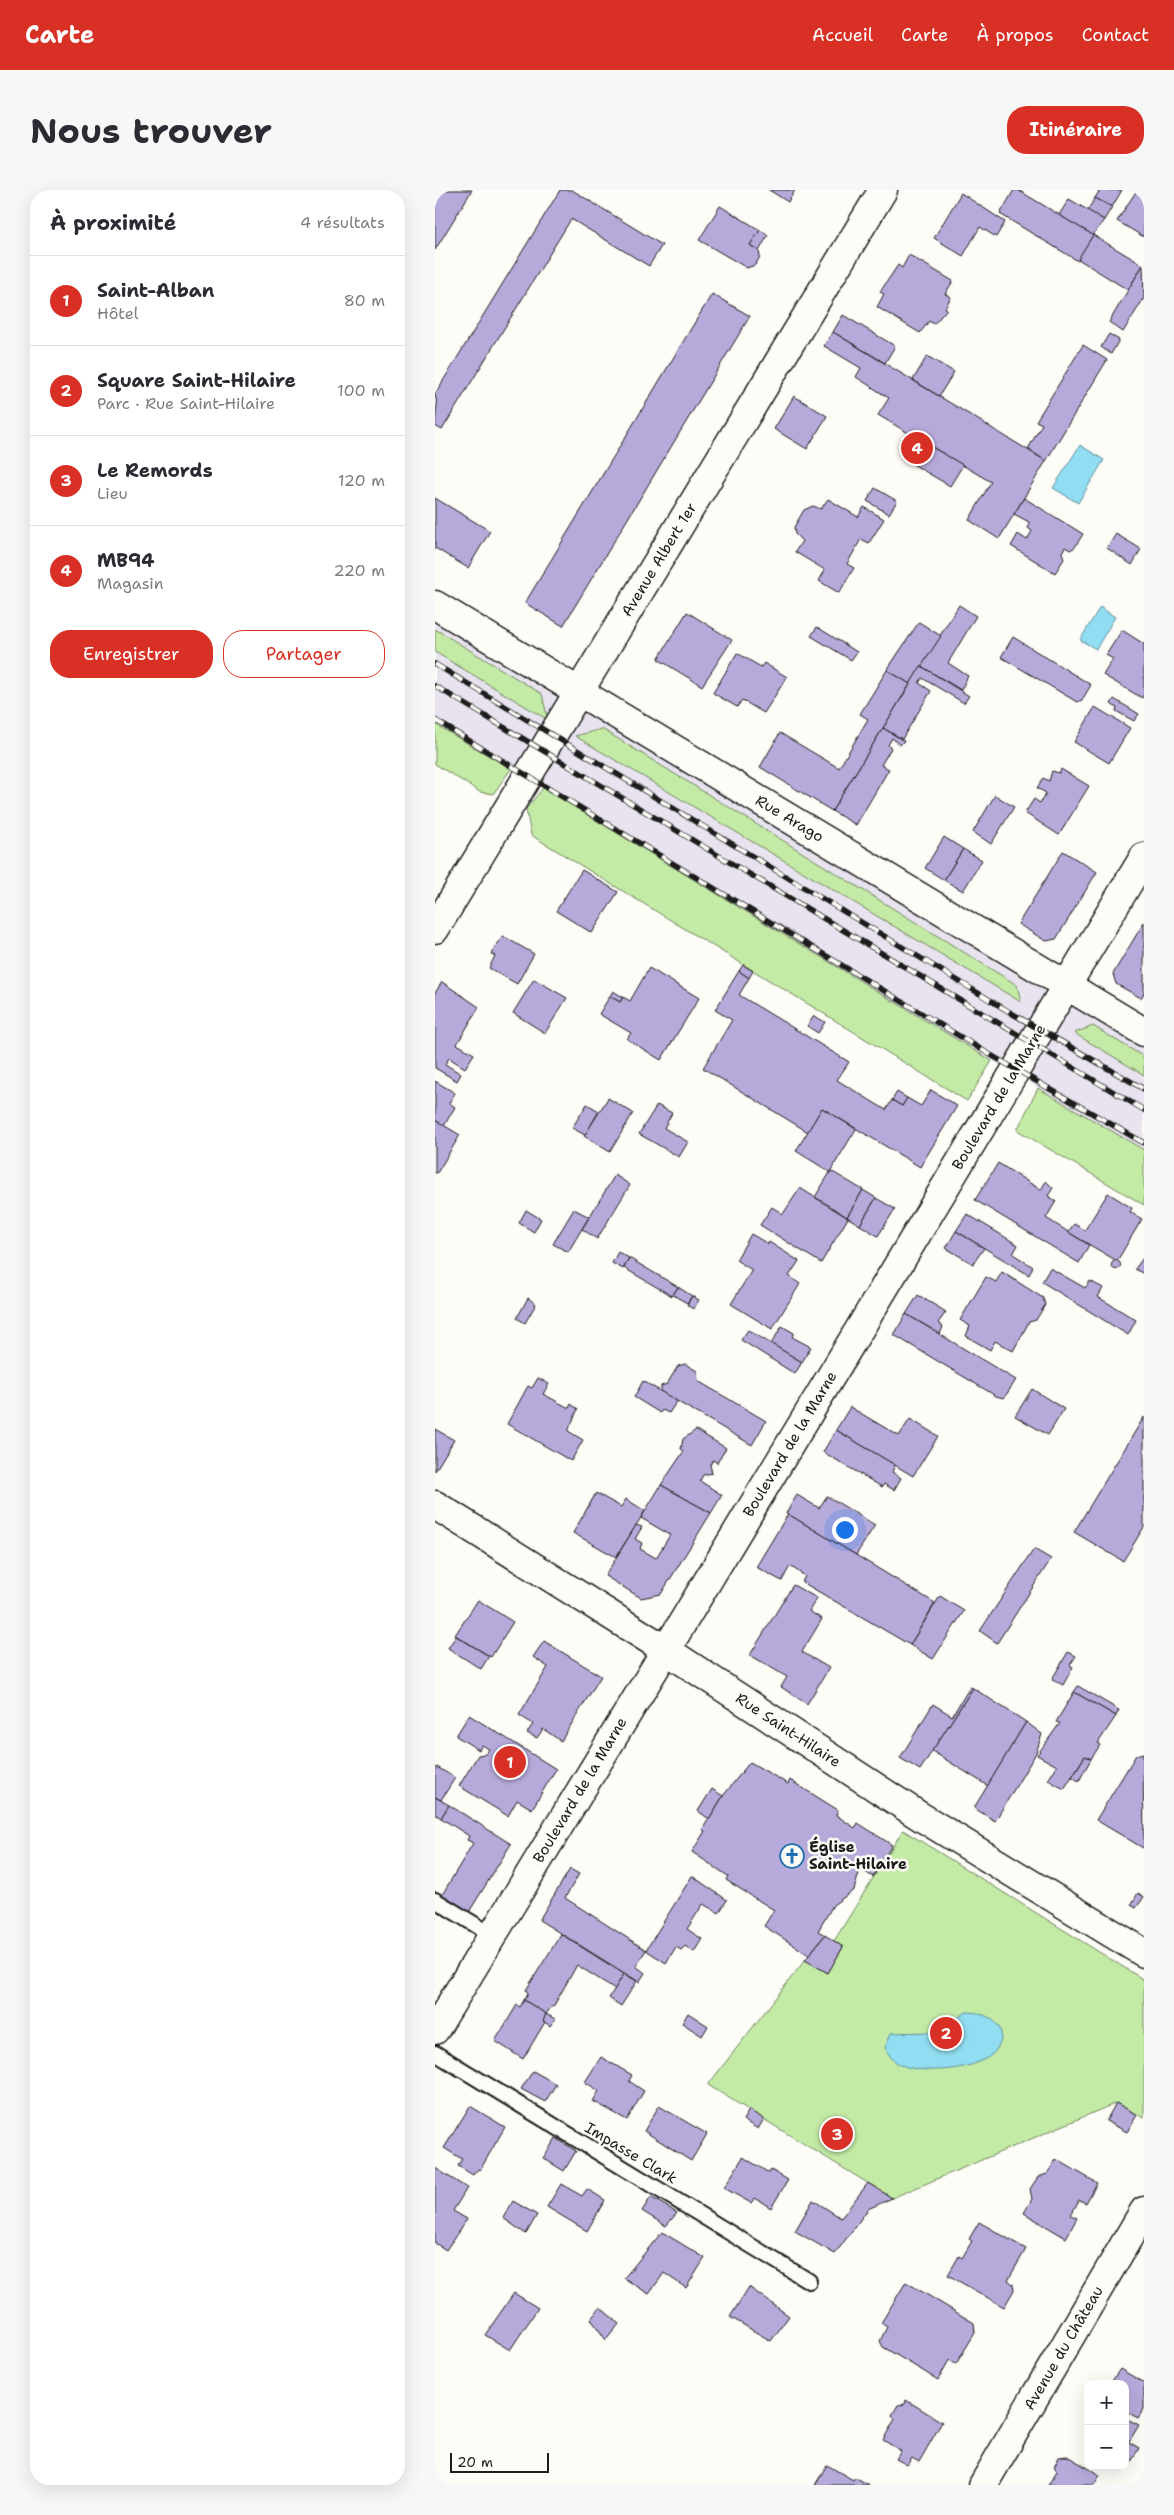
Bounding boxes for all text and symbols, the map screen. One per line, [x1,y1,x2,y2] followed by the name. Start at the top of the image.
[25,19,94,51] text: Carte
[812,23,873,47] text: Accueil
[901,23,948,47] text: Carte
[976,23,1054,47] text: À propos
[1082,23,1149,47] text: Contact
[1007,106,1144,154] button: Itinéraire
[30,107,272,154] text: Nous trouver
[50,209,176,237] text: À proximité
[300,212,385,233] text: 4 résultats
[97,278,214,303] text: Saint-Alban
[62,290,70,311] text: 1
[344,290,385,311] text: 80 m
[97,303,139,324] text: Hôtel
[97,368,296,393] text: Square Saint-Hilaire
[60,380,72,401] text: 2
[337,380,385,401] text: 100 m
[97,393,275,414] text: Parc · Rue Saint-Hilaire
[901,429,933,467] pin: 4
[97,458,213,483] text: Le Remords
[60,470,72,491] text: 3
[338,470,385,491] text: 120 m
[97,483,128,504] text: Lieu
[617,499,701,620] street label: Avenue Albert 1er
[97,548,154,573] text: MB94
[60,560,72,581] text: 4
[333,560,385,581] text: 220 m
[97,573,163,594] text: Magasin
[50,630,213,678] button: Enregistrer
[223,630,385,678] button: Partager
[752,790,828,847] street label: Rue Arago
[947,1020,1051,1174] street label: Boulevard de la Marne
[738,1367,842,1521] street label: Boulevard de la Marne
[832,1517,858,1543] your location
[732,1688,845,1772] street label: Rue Saint-Hilaire
[528,1713,632,1867] street label: Boulevard de la Marne
[494,1743,526,1781] pin: 1
[809,1836,907,1874] place label: Église Saint-Hilaire
[779,1843,805,1869] church icon: Église Saint-Hilaire
[930,2014,962,2052] pin: 2
[821,2115,853,2153] pin: 3
[581,2118,681,2188] street label: Impasse Clark
[1019,2282,1108,2414] street label: Avenue du Château
[1084,2380,1129,2470] map controls
[1084,2380,1129,2425] button: +
[1084,2425,1129,2470] button: −
[450,2450,549,2473] scale bar
[457,2453,493,2471] text: 20 m

